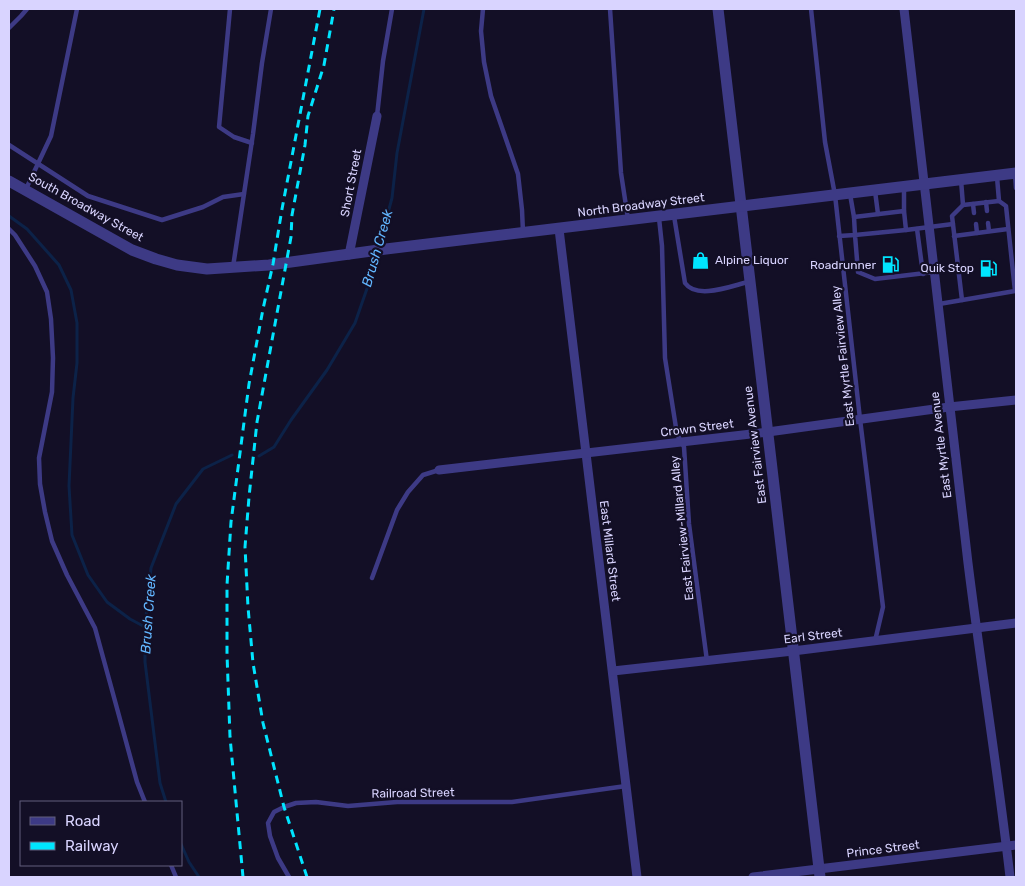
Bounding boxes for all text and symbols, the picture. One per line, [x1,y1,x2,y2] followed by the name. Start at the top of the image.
[338,148,364,218] street label: Short Street
[26,169,146,245] street label: South Broadway Street
[577,190,706,220] street label: North Broadway Street
[358,207,397,289] water label: Brush Creek
[691,250,711,270] shop icon: Alpine Liquor
[715,253,789,267] place label: Alpine Liquor
[880,255,900,275] fuel station icon: Roadrunner
[810,258,876,272] place label: Roadrunner
[978,258,998,278] fuel station icon: Quik Stop
[921,261,974,275] place label: Quik Stop
[829,285,857,427] street label: East Myrtle Fairview Alley
[741,385,769,505] street label: East Fairview Avenue
[927,391,954,499] street label: East Myrtle Avenue
[660,417,735,439] street label: Crown Street
[667,454,697,601] street label: East Fairview-Millard Alley
[597,500,623,603] street label: East Millard Street
[137,573,160,654] water label: Brush Creek
[783,625,843,647] street label: Earl Street
[371,785,455,801] street label: Railroad Street
[20,801,182,866] legend
[65,812,101,830] text: Road
[65,837,119,855] text: Railway
[846,838,921,860] street label: Prince Street

